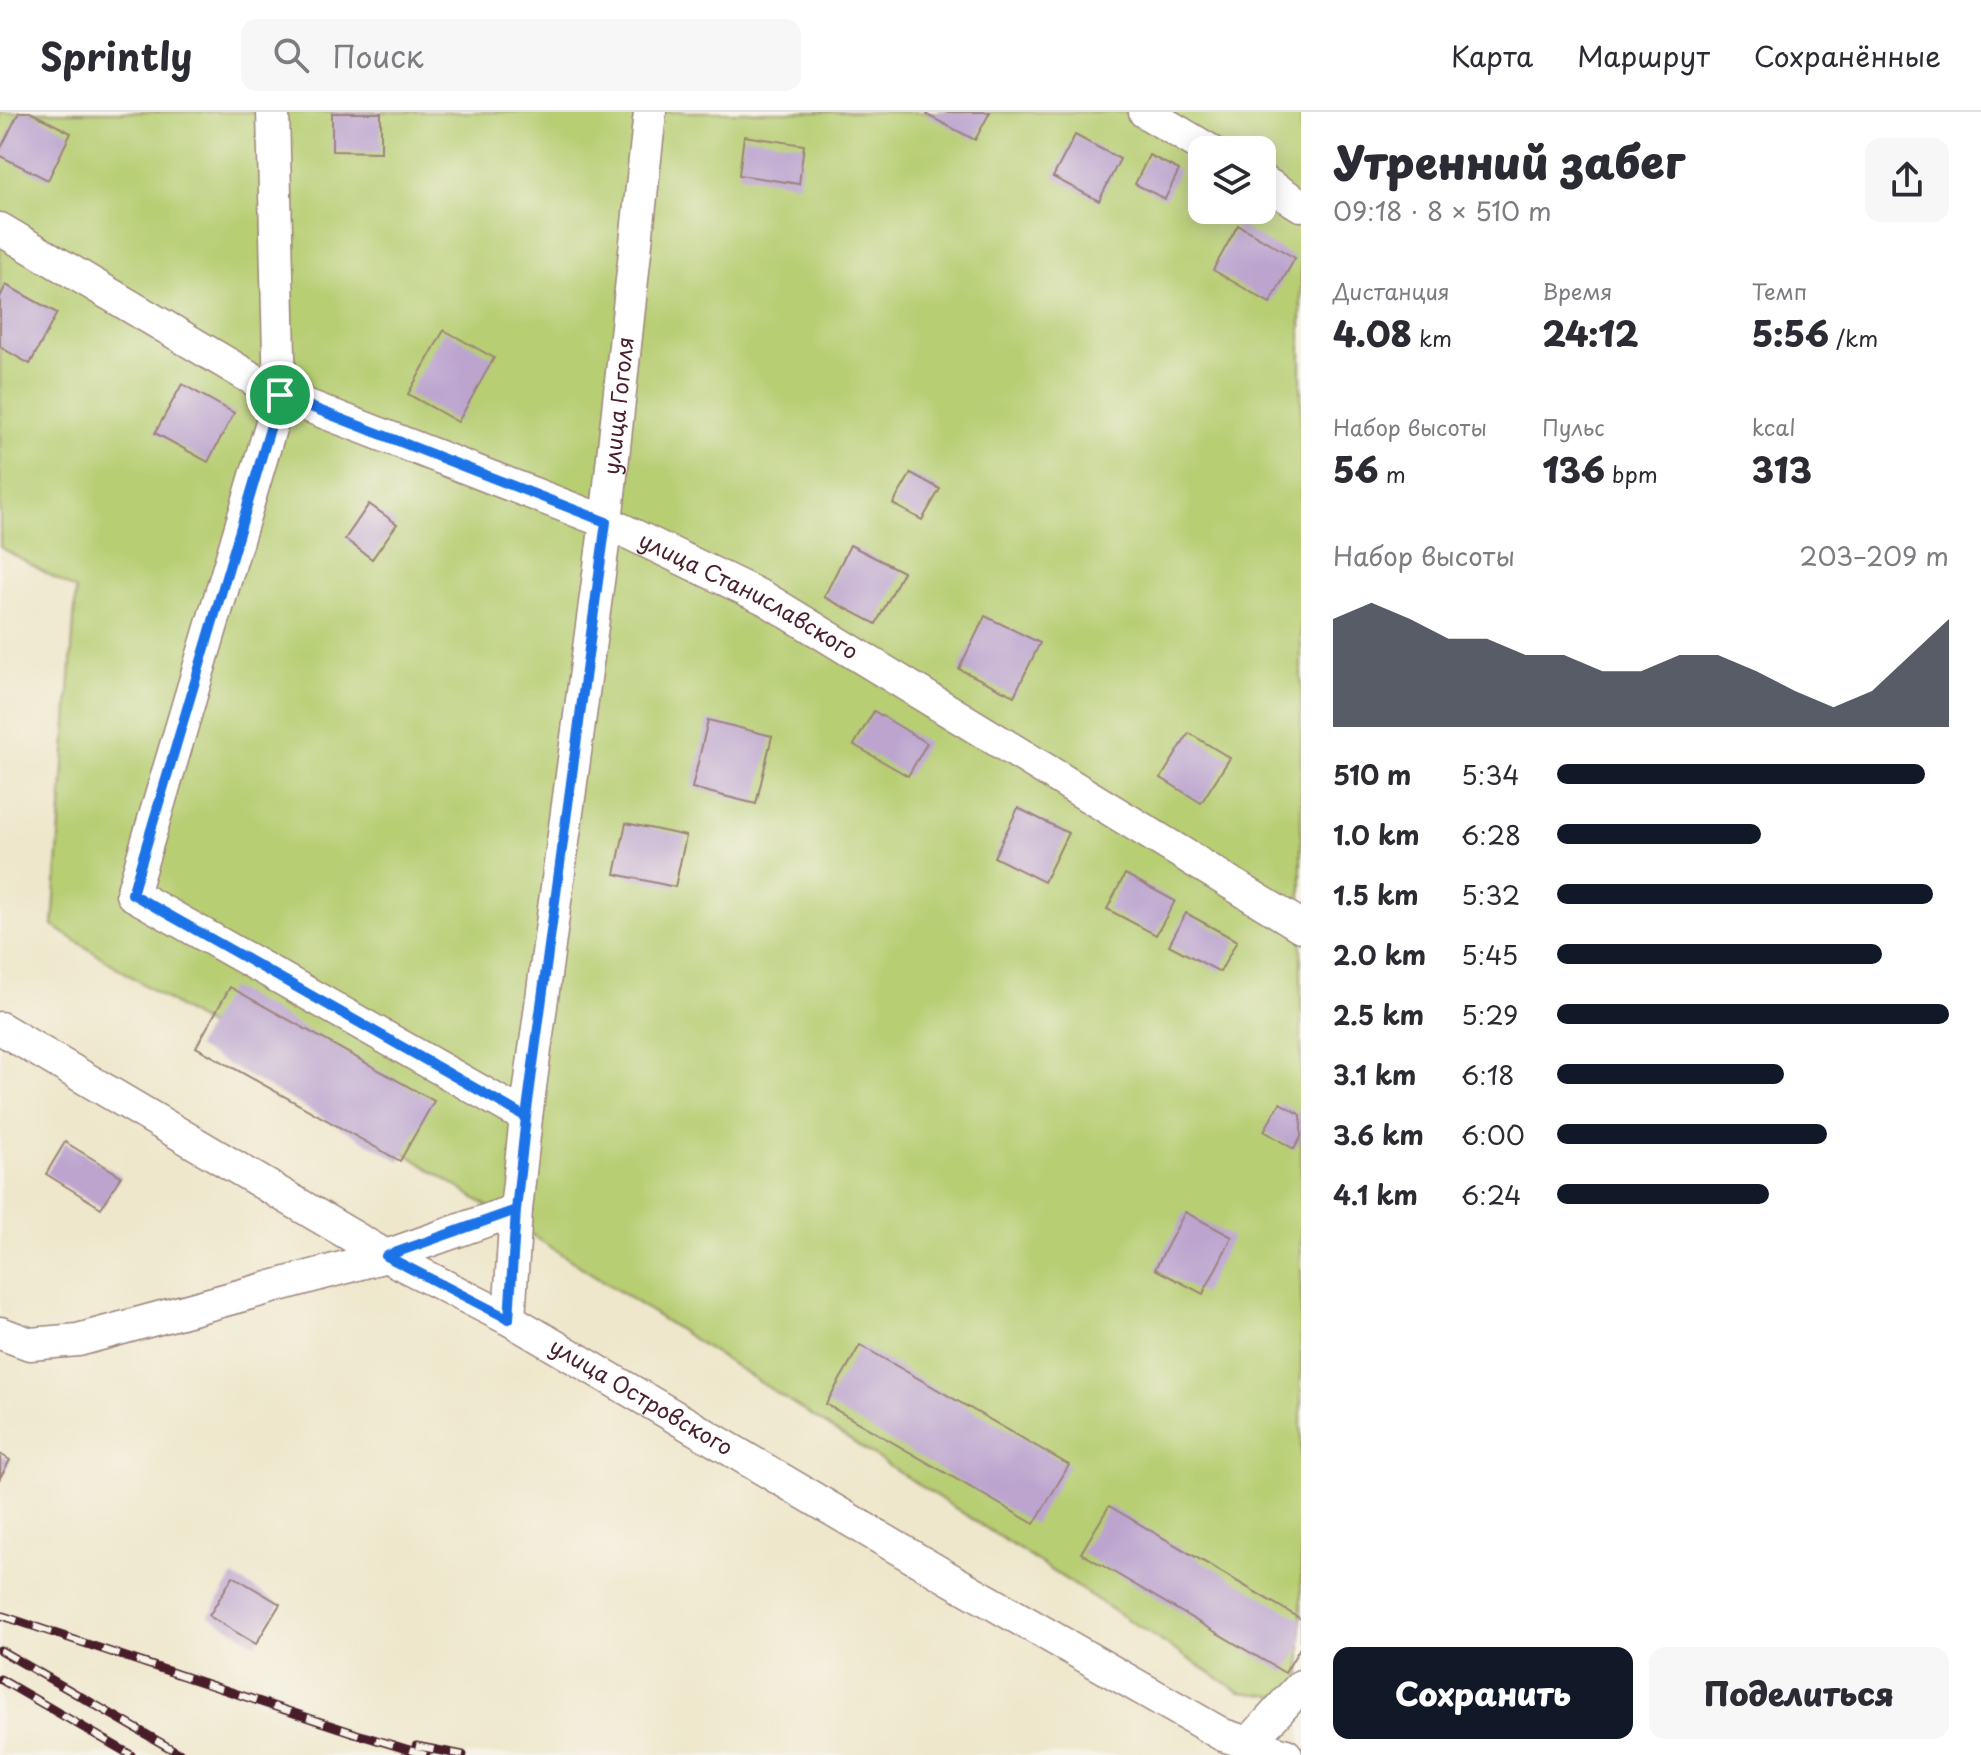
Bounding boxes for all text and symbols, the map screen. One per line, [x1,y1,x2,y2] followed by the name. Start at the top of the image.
[241,19,801,91] search box
[40,27,193,84] text: Sprintly
[269,33,313,77] icon: search
[333,33,424,78] text: Поиск
[1451,34,1533,77] text: Карта
[1577,34,1710,77] text: Маршрут
[1754,34,1941,77] text: Сохранённые
[1333,128,1685,194] text: Утренний забег
[1188,136,1276,224] map controls
[1188,136,1276,224] button: layers
[1865,138,1949,222] button: share
[1333,191,1552,230] text: 09:18 · 8 × 510 m
[1333,274,1450,307] text: Дистанция
[1542,274,1613,307] text: Время
[1752,274,1807,307] text: Темп
[1333,307,1412,359] text: 4.08
[1542,307,1639,359] text: 24:12
[1752,307,1829,359] text: 5:56
[1412,321,1452,354] text: km
[1829,321,1878,354] text: /km
[593,335,641,476] street label: улица Гоголя
[246,361,314,429] pin
[258,373,302,417] icon: arrive
[1333,410,1487,443] text: Набор высоты
[1542,410,1605,443] text: Пульс
[1752,410,1796,443] text: kcal
[1333,443,1379,495] text: 56
[1542,443,1605,495] text: 136
[1752,443,1812,495] text: 313
[1379,457,1406,490] text: m
[1605,457,1658,490] text: bpm
[634,522,865,667] street label: улица Станиславского
[1333,536,1515,575] text: Набор высоты
[1799,536,1949,575] text: 203–209 m
[1333,755,1411,794] text: 510 m
[1461,755,1520,794] text: 5:34
[1333,815,1420,854] text: 1.0 km
[1461,815,1521,854] text: 6:28
[1333,875,1419,914] text: 1.5 km
[1461,875,1520,914] text: 5:32
[1333,935,1426,974] text: 2.0 km
[1461,935,1518,974] text: 5:45
[1333,995,1424,1034] text: 2.5 km
[1461,995,1518,1034] text: 5:29
[1333,1055,1416,1094] text: 3.1 km
[1461,1055,1515,1094] text: 6:18
[1333,1115,1424,1154] text: 3.6 km
[1461,1115,1525,1154] text: 6:00
[1333,1175,1418,1214] text: 4.1 km
[1461,1175,1522,1214] text: 6:24
[544,1329,740,1463] street label: улица Островского
[1333,1647,1633,1739] button: Сохранить
[1649,1647,1949,1739] button: Поделиться

